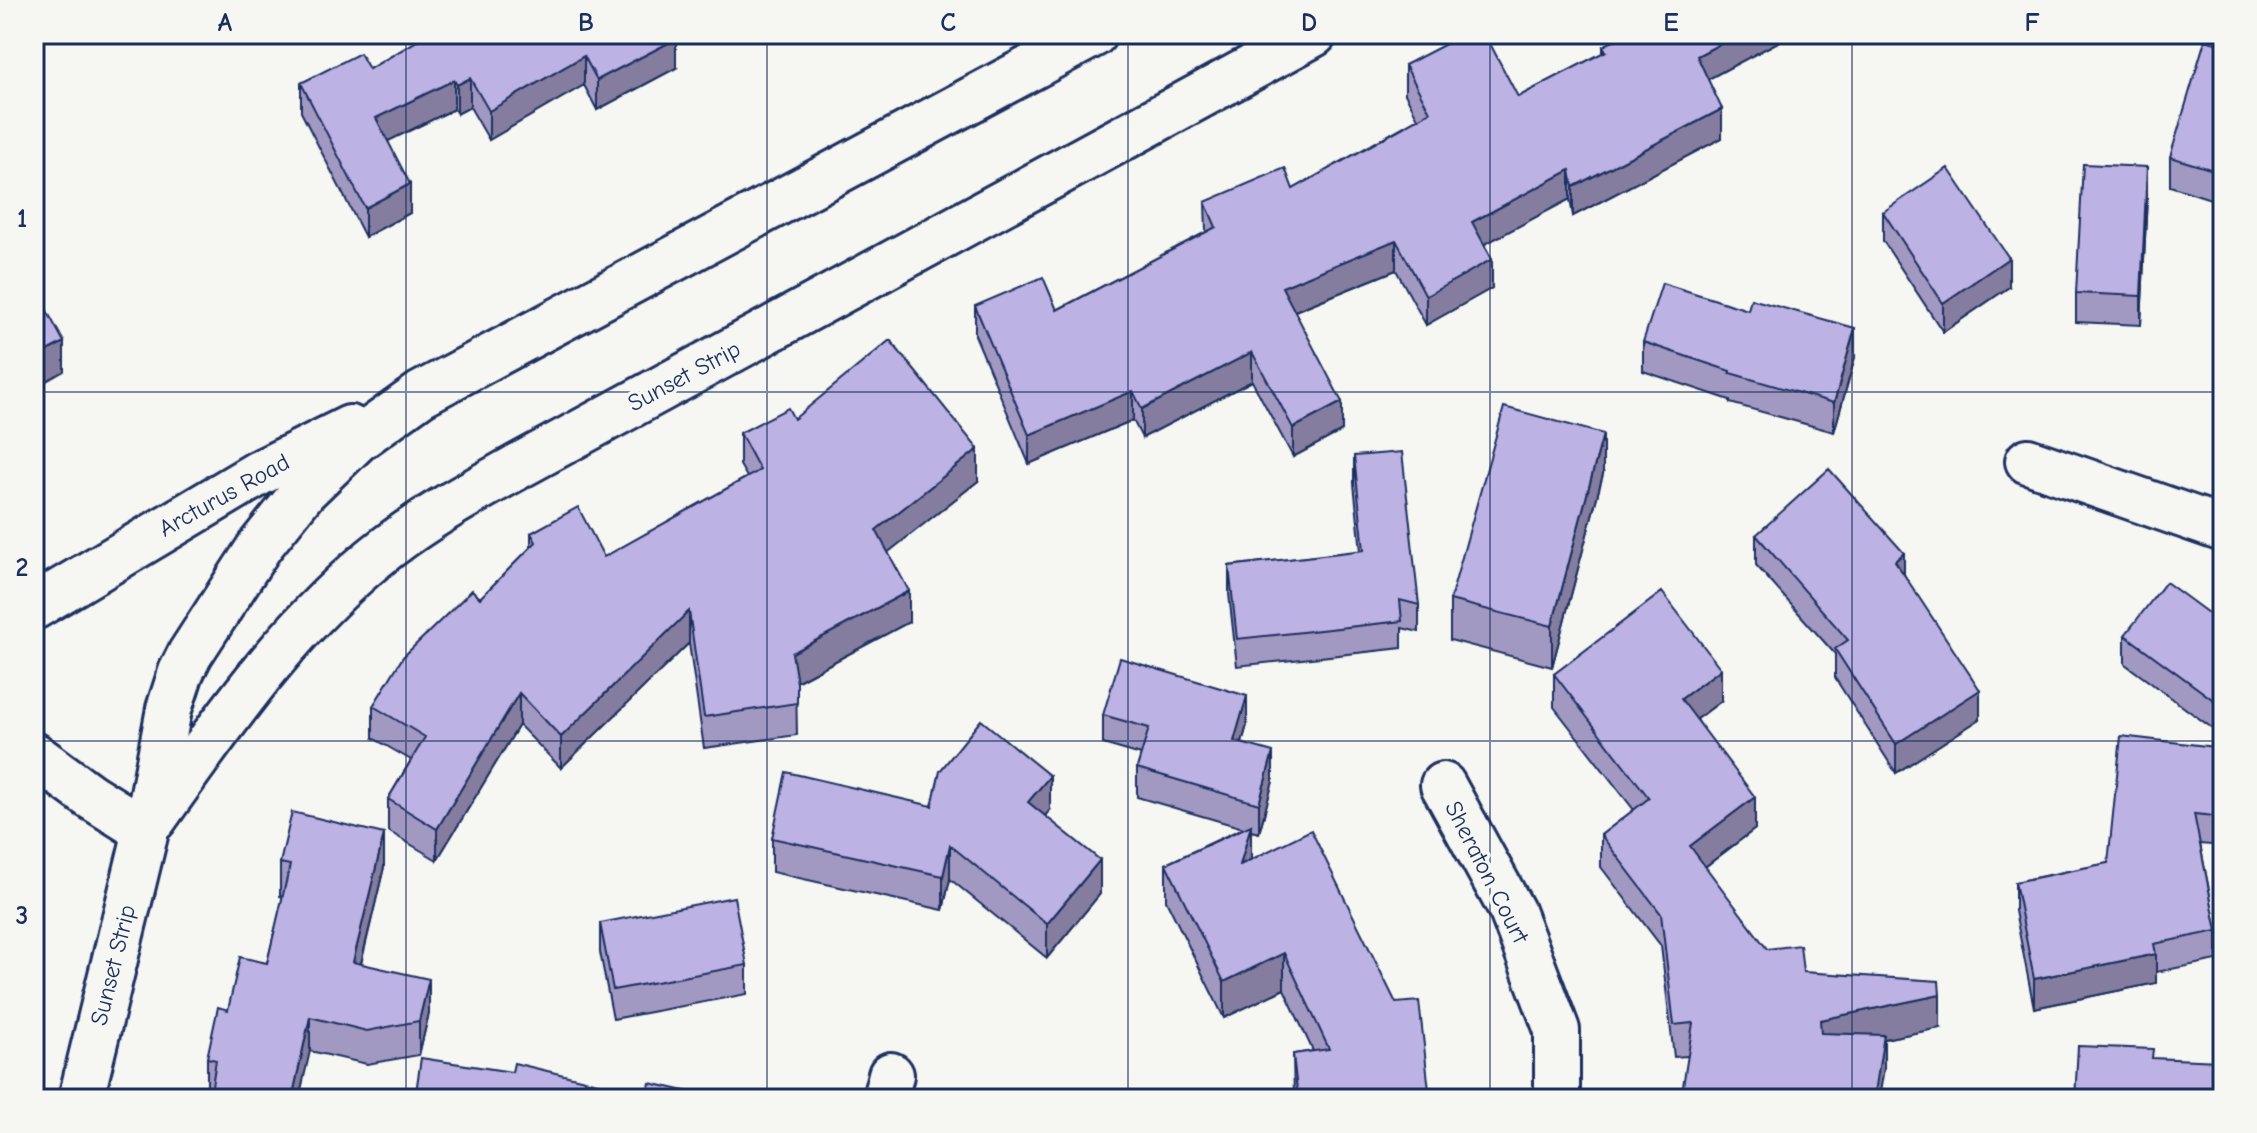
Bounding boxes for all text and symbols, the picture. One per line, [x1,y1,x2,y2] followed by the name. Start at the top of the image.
[218,8,233,38] text: A
[578,8,594,38] text: B
[940,8,956,38] text: C
[1301,8,1317,38] text: D
[1663,8,1679,38] text: E
[2024,8,2040,38] text: F
[17,204,27,234] text: 1
[623,335,745,417] street label: Sunset Strip
[154,448,294,542] street label: Arcturus Road
[16,553,28,583] text: 2
[1439,796,1535,949] street label: Sheraton Court
[16,901,28,931] text: 3
[84,902,142,1028] street label: Sunset Strip

